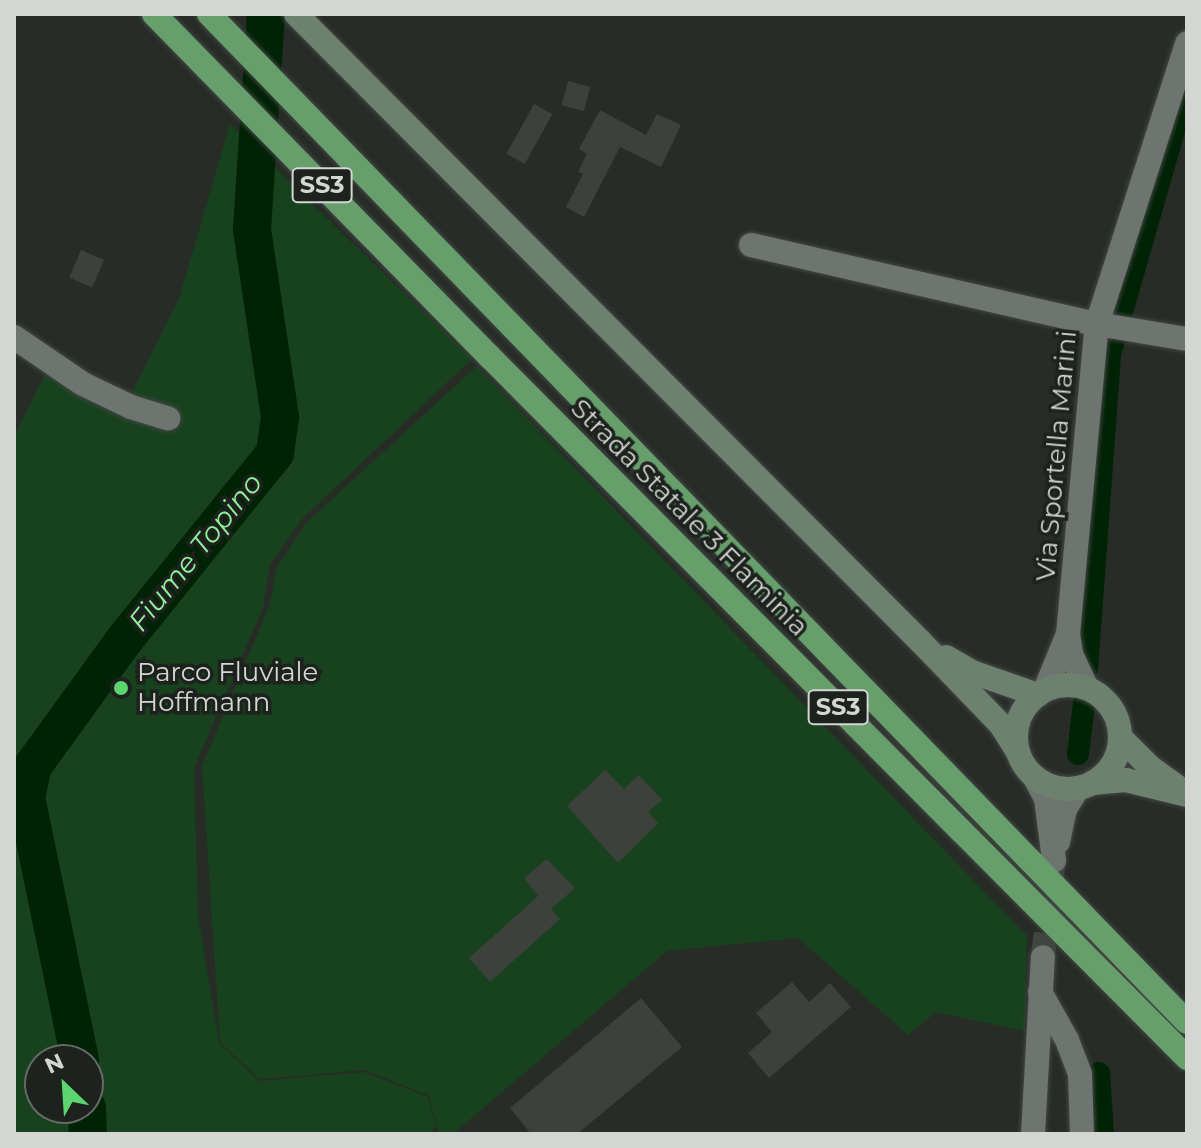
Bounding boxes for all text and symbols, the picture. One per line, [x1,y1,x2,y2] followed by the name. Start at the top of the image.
[290,165,354,205] road number: SS3
[1031,329,1083,583] street label: Via Sportella Marini
[564,393,814,643] street label: Strada Statale 3 Flaminia
[121,466,269,638] water label: Fiume Topino
[137,657,318,718] place label: Parco Fluviale Hoffmann
[112,679,130,697] marker: Parco Fluviale Hoffmann
[806,687,870,727] road number: SS3
[24,1044,104,1124] north arrow
[41,1048,68,1080] text: N

